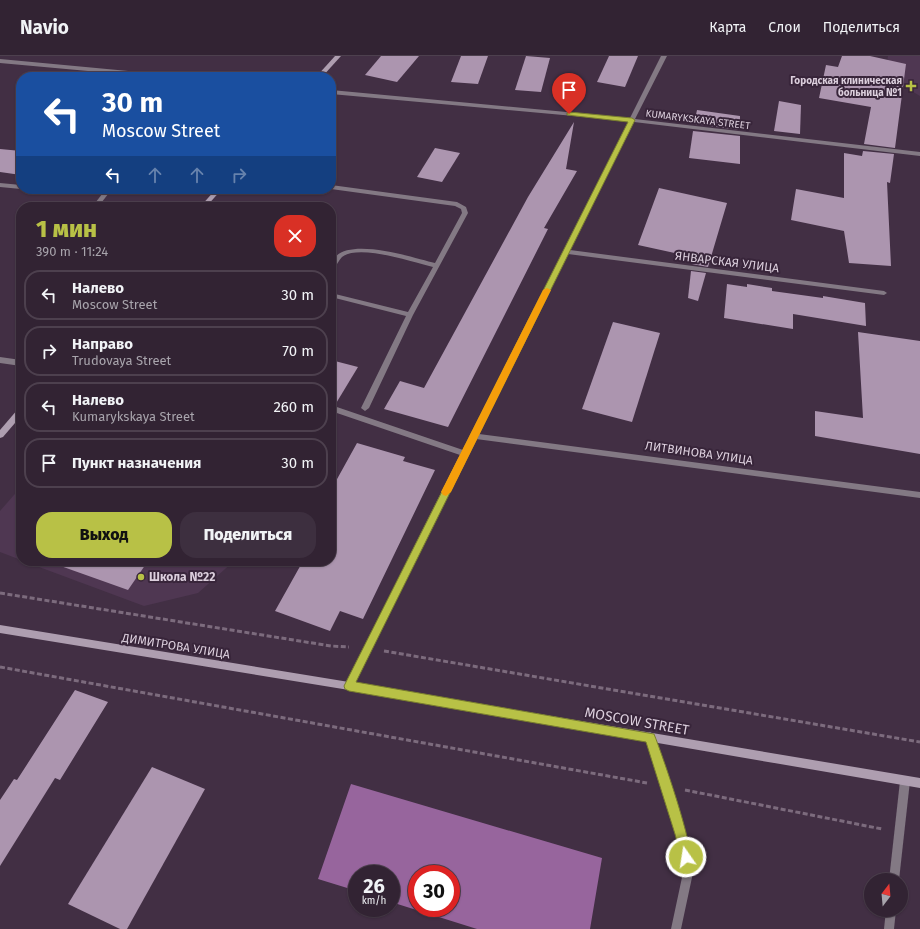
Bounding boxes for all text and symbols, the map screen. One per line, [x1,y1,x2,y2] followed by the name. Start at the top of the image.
[20,16,69,39] text: Navio
[709,19,746,36] text: Карта
[768,19,801,36] text: Слои
[823,19,900,36] text: Поделиться
[552,73,586,114] pin
[790,75,902,99] place label: Городская клиническая больница №1
[558,79,580,101] icon: arrive
[905,80,917,92] marker: Городская клиническая больница №1
[102,86,163,119] text: 30 m
[36,88,88,140] icon: left
[645,108,752,132] street label: KUMARYKSKAYA STREET
[102,120,220,142] text: Moscow Street
[102,164,124,186] icon: left
[144,164,166,186] icon: ahead
[186,164,208,186] icon: ahead
[228,164,250,186] icon: right
[36,215,97,243] text: 1 мин
[274,215,316,257] button: close
[36,244,108,259] text: 390 m · 11:24
[674,249,780,275] street label: ЯНВАРСКАЯ УЛИЦА
[72,279,124,297] text: Налево
[38,284,60,306] icon: left
[281,286,314,304] text: 30 m
[72,297,157,312] text: Moscow Street
[72,335,133,353] text: Направо
[38,340,60,362] icon: right
[282,342,314,360] text: 70 m
[72,353,171,368] text: Trudovaya Street
[72,391,124,409] text: Налево
[38,396,60,418] icon: left
[273,398,314,416] text: 260 m
[72,409,195,424] text: Kumarykskaya Street
[644,439,754,468] street label: ЛИТВИНОВА УЛИЦА
[38,452,60,474] icon: arrive
[72,454,201,472] text: Пункт назначения
[281,454,314,472] text: 30 m
[36,512,172,558] button: Выход
[180,512,316,558] button: Поделиться
[149,570,215,584] place label: Школа №22
[136,572,146,582] marker: Школа №22
[120,630,231,661] street label: ДИМИТРОВА УЛИЦА
[583,704,691,739] street label: MOSCOW STREET
[665,836,707,878] position arrow
[408,865,460,917] speed limit sign: 30
[864,873,908,917] north arrow
[864,873,908,917] map controls
[363,874,385,898] text: 26
[362,895,386,907] text: km/h

